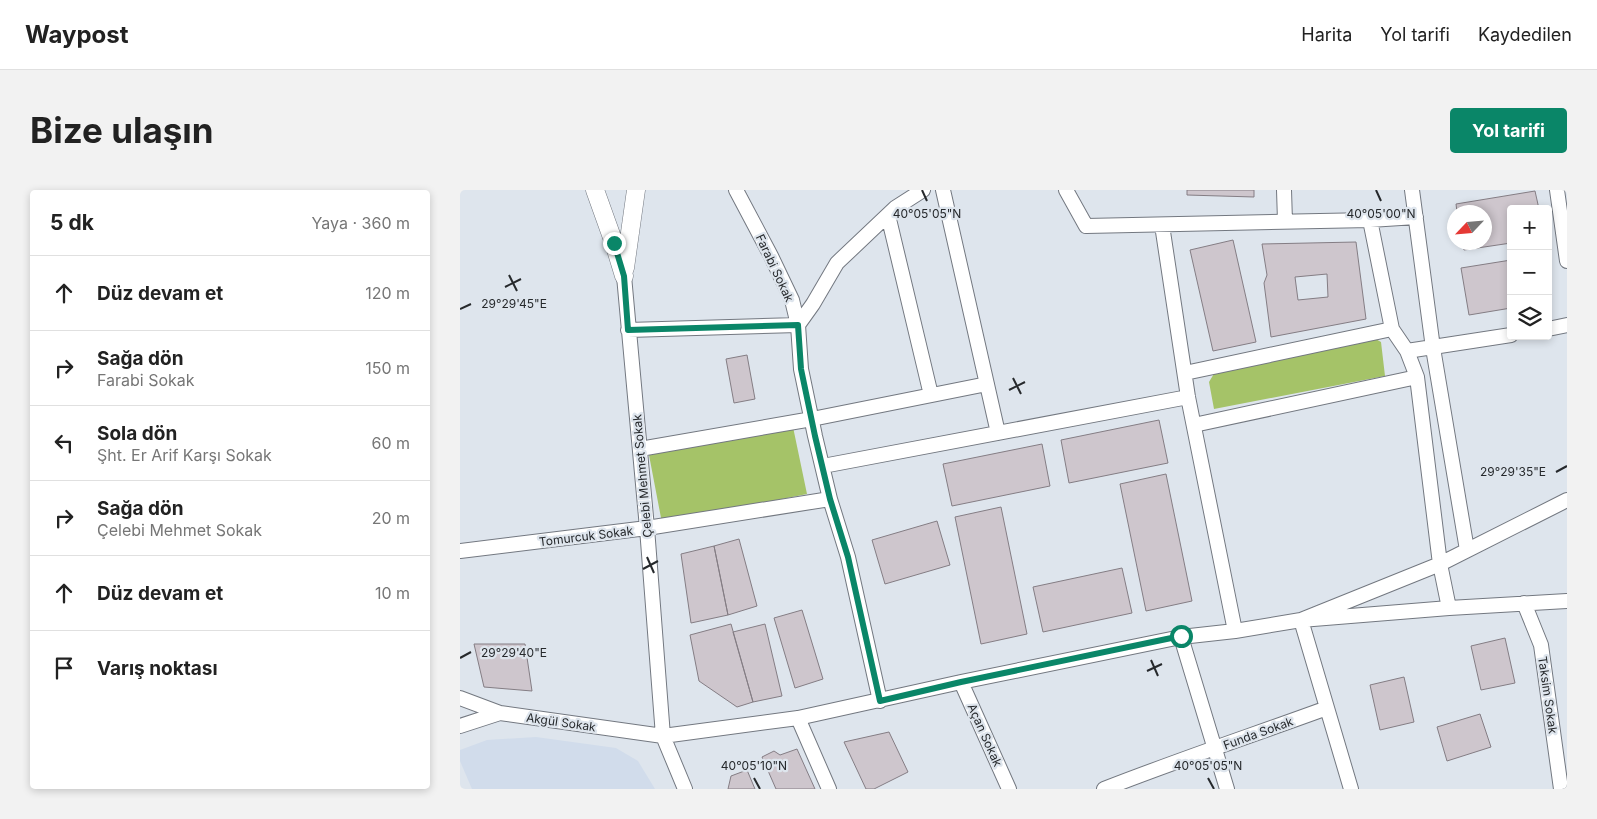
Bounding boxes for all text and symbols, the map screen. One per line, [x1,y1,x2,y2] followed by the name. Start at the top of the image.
[25,20,129,49] text: Waypost
[1301,24,1352,45] text: Harita
[1380,24,1450,45] text: Yol tarifi
[1478,24,1572,45] text: Kaydedilen
[1450,108,1567,153] button: Yol tarifi
[30,109,214,151] text: Bize ulaşın
[1447,205,1492,250] north arrow
[1507,205,1552,340] map controls
[1507,205,1552,250] button: +
[893,206,961,221] text: 40°05'05"N
[1346,206,1416,221] text: 40°05'00"N
[50,210,94,235] text: 5 dk
[312,213,410,233] text: Yaya · 360 m
[603,232,626,255] route end
[753,232,797,305] street label: Farabi Sokak
[1507,250,1552,295] button: −
[50,279,78,307] icon: ahead
[97,282,223,305] text: Düz devam et
[365,283,410,303] text: 120 m
[1507,295,1552,340] button: layers
[481,296,547,311] text: 29°29'45"E
[97,347,183,370] text: Sağa dön
[50,354,78,382] icon: right
[365,358,410,378] text: 150 m
[97,370,195,390] text: Farabi Sokak
[629,413,655,538] street label: Çelebi Mehmet Sokak
[97,422,177,445] text: Sola dön
[50,429,78,457] icon: left
[371,433,410,453] text: 60 m
[97,445,272,465] text: Şht. Er Arif Karşı Sokak
[1480,464,1546,479] text: 29°29'35"E
[97,497,183,520] text: Sağa dön
[50,504,78,532] icon: right
[372,508,410,528] text: 20 m
[97,520,262,540] text: Çelebi Mehmet Sokak
[538,523,634,549] street label: Tomurcuk Sokak
[50,579,78,607] icon: ahead
[97,582,223,605] text: Düz devam et
[375,583,410,603] text: 10 m
[1170,625,1193,648] route start
[481,645,547,660] text: 29°29'40"E
[50,654,78,682] icon: arrive
[1535,655,1561,735] street label: Taksim Sokak
[97,657,218,680] text: Varış noktası
[964,701,1006,769] street label: Açan Sokak
[525,710,597,734] street label: Akgül Sokak
[1221,713,1295,753] street label: Funda Sokak
[721,758,787,773] text: 40°05'10"N
[1174,758,1242,773] text: 40°05'05"N

